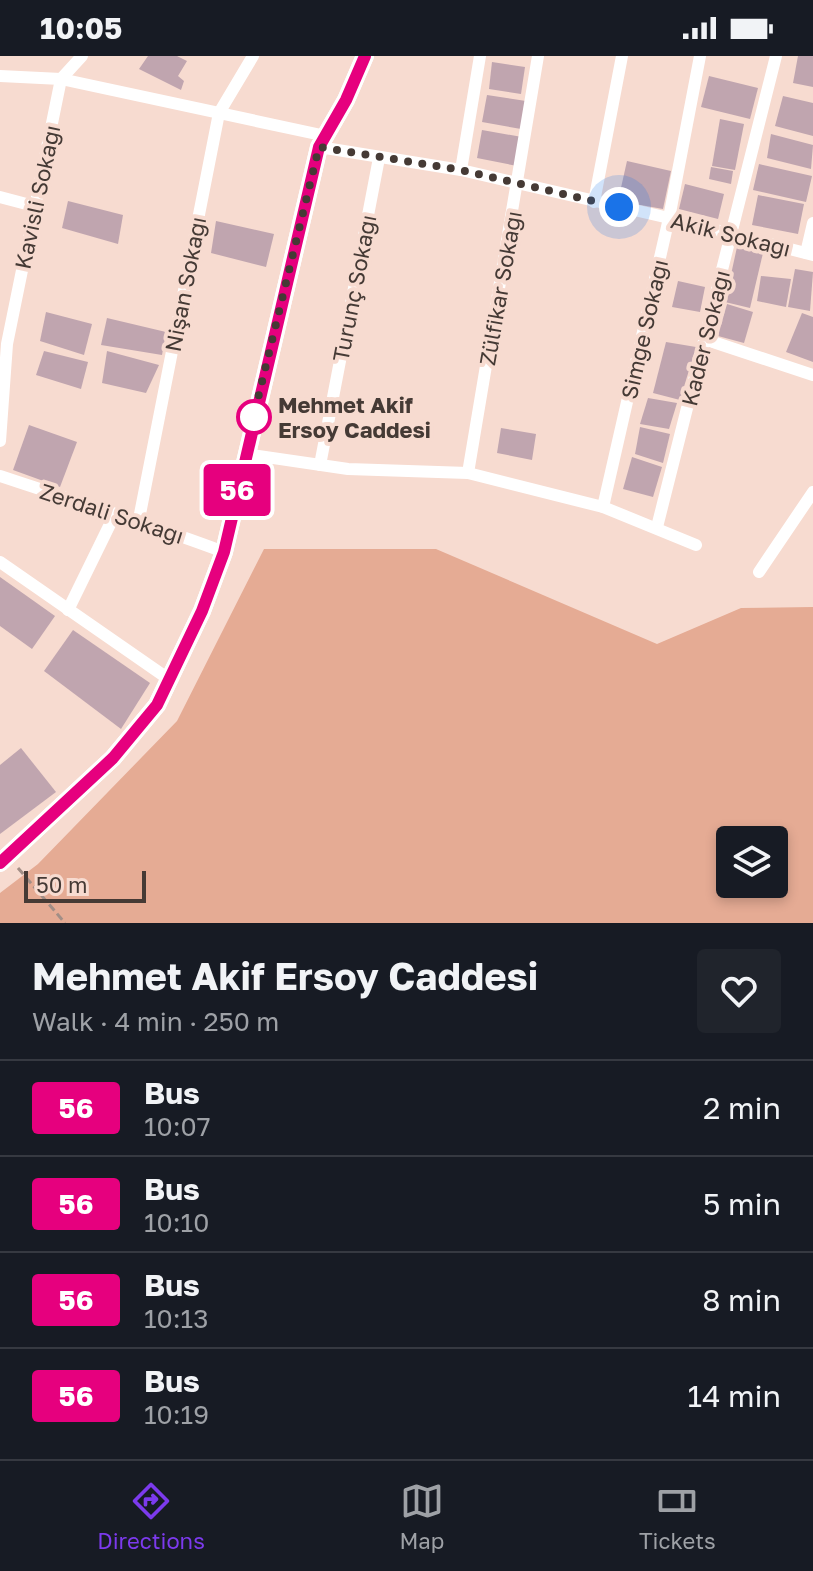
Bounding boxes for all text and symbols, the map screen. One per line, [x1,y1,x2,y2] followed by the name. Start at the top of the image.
[40,10,122,46] text: 10:05
[9,122,65,272] street label: Kavisli Sokağı
[599,187,639,227] your location
[668,206,794,262] street label: Akik Sokağı
[473,209,527,367] street label: Zülfikar Sokağı
[327,212,381,364] street label: Turunç Sokağı
[159,214,211,354] street label: Nişan Sokağı
[615,256,673,402] street label: Simge Sokağı
[675,267,735,409] street label: Kader Sokağı
[278,391,431,443] place label: Mehmet Akif Ersoy Caddesi
[237,400,271,434] marker: Mehmet Akif Ersoy Caddesi
[201,464,273,516] line badge: 56
[220,473,254,506] text: 56
[37,477,187,549] street label: Zerdali Sokağı
[716,826,788,898] map controls
[716,826,788,898] button: layers
[24,867,146,903] scale bar
[36,871,87,898] text: 50 m
[697,949,781,1033] button: heart
[32,953,538,998] text: Mehmet Akif Ersoy Caddesi
[32,1006,279,1037] text: Walk · 4 min · 250 m
[144,1075,200,1111] text: Bus
[703,1090,781,1126] text: 2 min
[59,1091,93,1124] text: 56
[144,1111,210,1142] text: 10:07
[144,1171,200,1207] text: Bus
[703,1186,781,1222] text: 5 min
[59,1187,93,1220] text: 56
[144,1207,209,1238] text: 10:10
[144,1267,200,1303] text: Bus
[702,1282,781,1318] text: 8 min
[59,1283,93,1316] text: 56
[144,1303,208,1334] text: 10:13
[144,1363,200,1399] text: Bus
[688,1378,781,1414] text: 14 min
[59,1379,93,1412] text: 56
[144,1399,209,1430] text: 10:19
[97,1479,205,1554] tab: Directions
[399,1479,444,1554] tab: Map
[639,1479,716,1554] tab: Tickets

